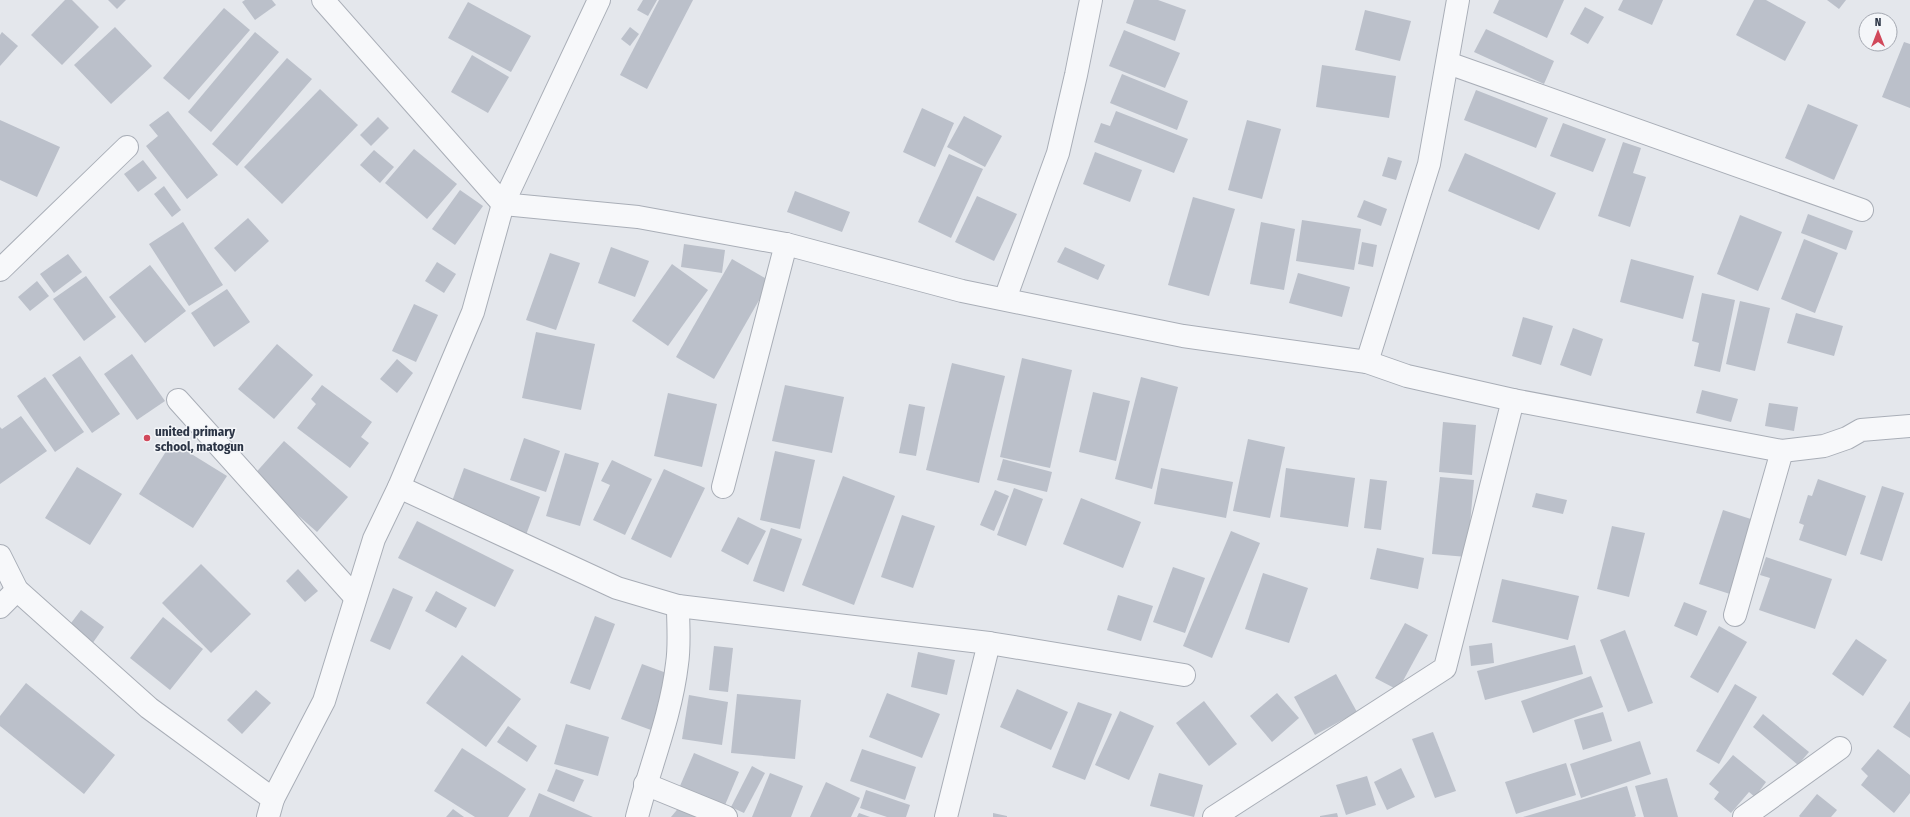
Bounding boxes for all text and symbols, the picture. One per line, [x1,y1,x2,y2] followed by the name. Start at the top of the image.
[1858,12,1898,52] north arrow
[1875,16,1881,29] text: N
[155,424,244,454] place label: united primary school, matogun
[142,433,152,443] marker: united primary school, matogun

